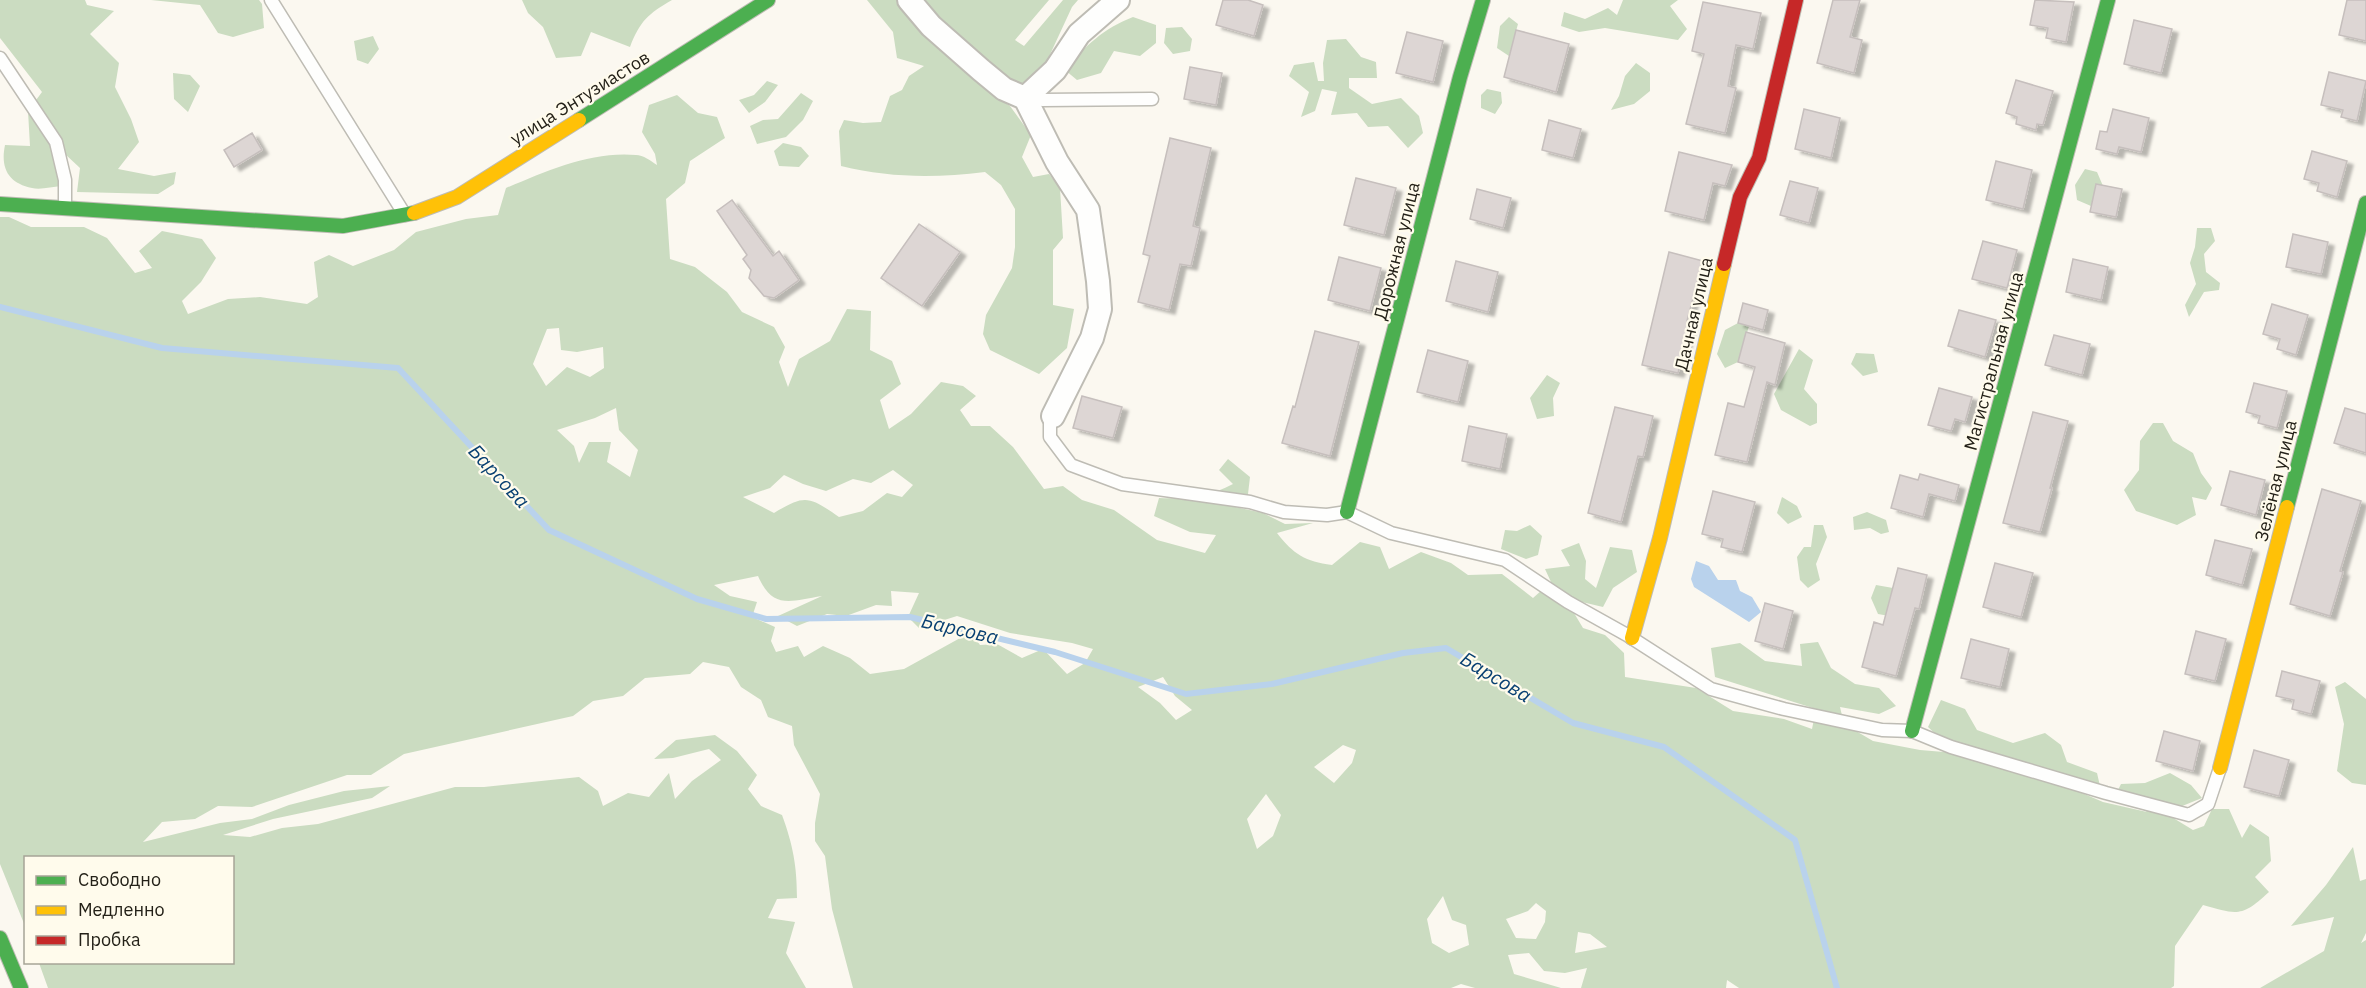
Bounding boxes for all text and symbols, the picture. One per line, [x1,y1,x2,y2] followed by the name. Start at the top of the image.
[506,45,654,150] street label: улица Энтузиастов
[1368,179,1425,322] street label: Дорожная улица
[1669,254,1718,373] street label: Дачная улица
[1959,269,2029,453] street label: Магистральная улица
[2249,417,2302,544] street label: Зелёная улица
[463,438,536,514] water label: Барсова
[919,607,1001,650] water label: Барсова
[1456,645,1537,708] water label: Барсова
[24,856,234,964] legend
[78,868,161,891] text: Свободно
[78,898,165,921] text: Медленно
[78,928,141,951] text: Пробка

